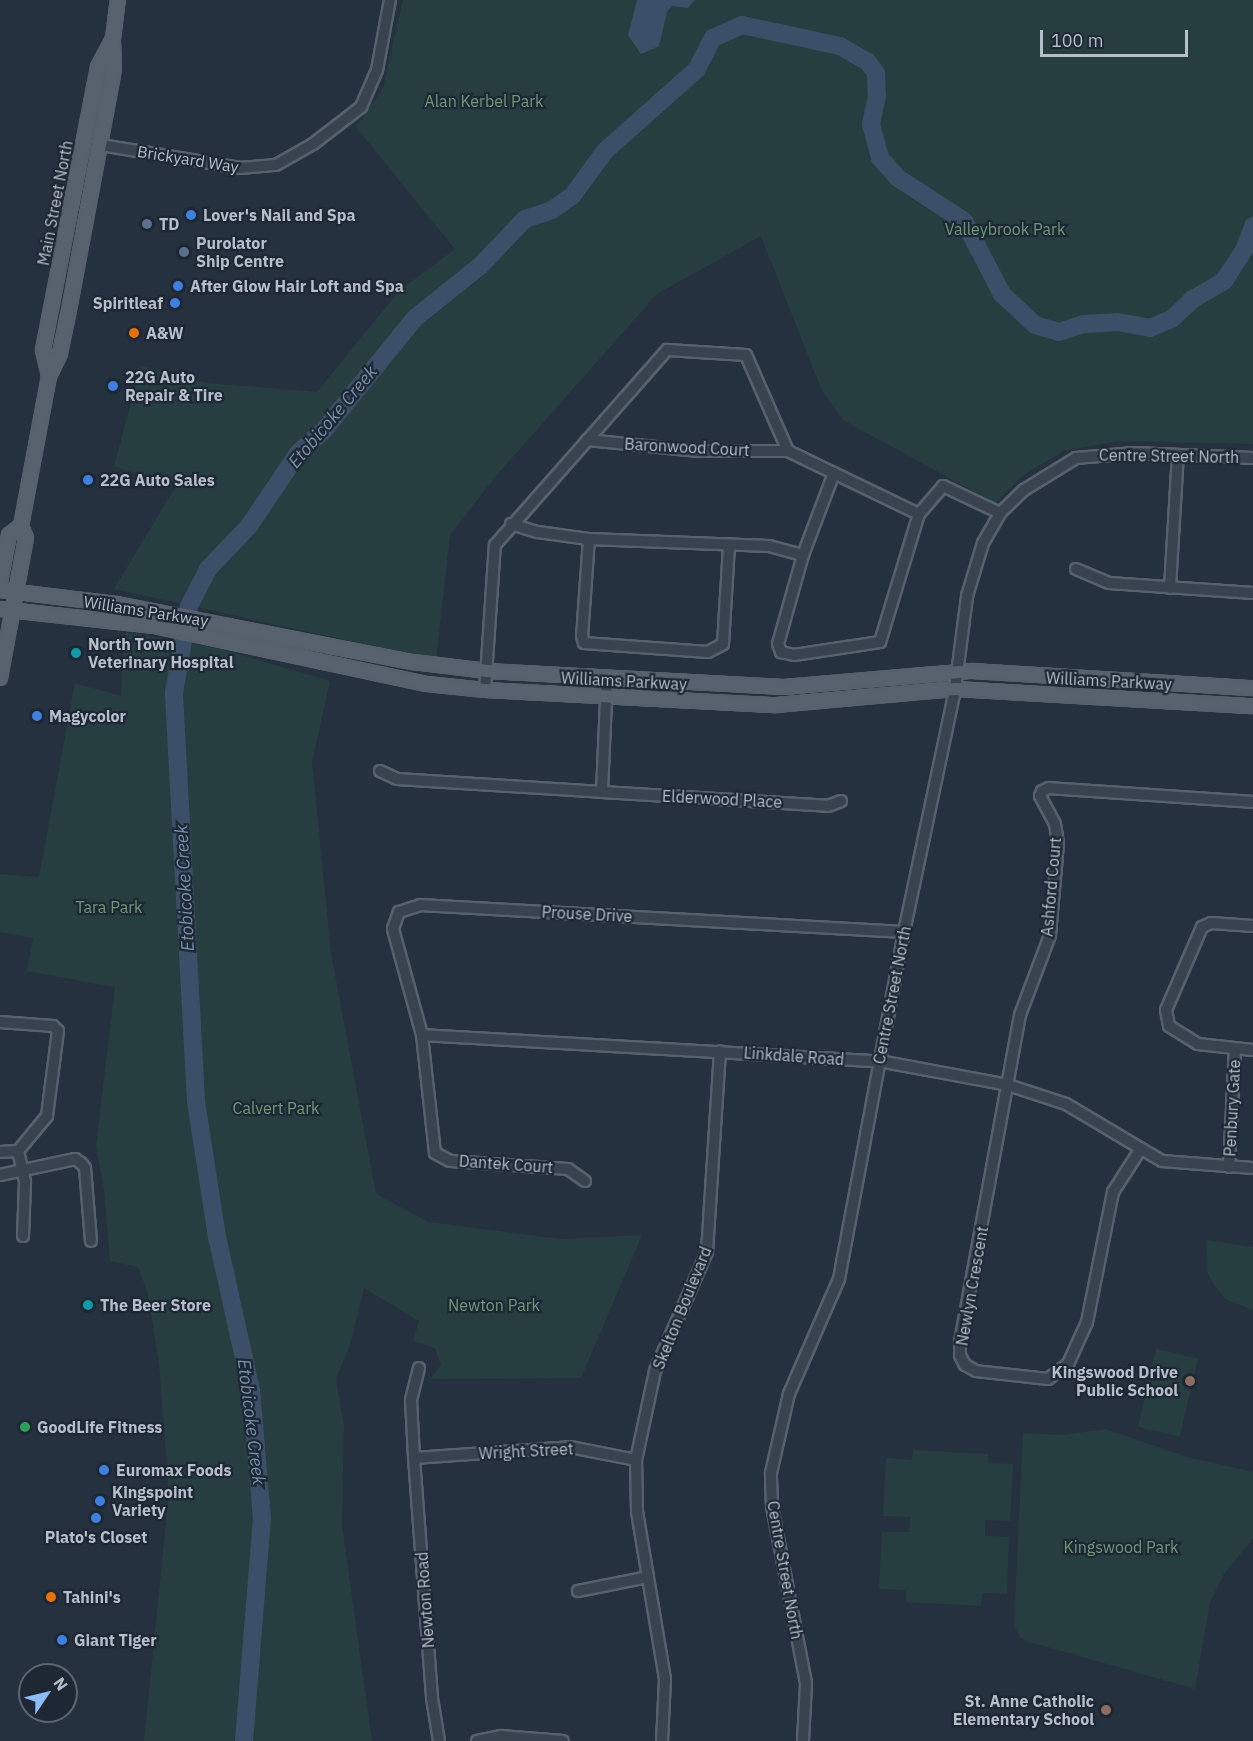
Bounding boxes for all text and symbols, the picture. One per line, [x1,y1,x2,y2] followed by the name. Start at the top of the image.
[1043,18,1192,56] scale bar
[1051,29,1103,52] text: 100 m
[425,91,543,111] park label: Alan Kerbel Park
[33,139,77,267] street label: Main Street North
[136,142,240,176] street label: Brickyard Way
[203,205,356,225] place label: Lover's Nail and Spa
[184,208,198,222] marker: Lover's Nail and Spa
[159,214,179,234] place label: TD
[140,217,154,231] marker: TD
[945,219,1065,239] park label: Valleybrook Park
[196,233,284,271] place label: Purolator Ship Centre
[177,245,191,259] marker: Purolator Ship Centre
[190,276,404,296] place label: After Glow Hair Loft and Spa
[171,279,185,293] marker: After Glow Hair Loft and Spa
[93,293,163,313] place label: Spiritleaf
[168,296,182,310] marker: Spiritleaf
[146,323,184,343] place label: A&W
[127,326,141,340] marker: A&W
[284,361,382,473] water label: Etobicoke Creek
[125,367,223,405] place label: 22G Auto Repair & Tire
[106,379,120,393] marker: 22G Auto Repair & Tire
[624,434,750,460] street label: Baronwood Court
[1099,445,1239,467] street label: Centre Street North
[100,470,215,490] place label: 22G Auto Sales
[81,473,95,487] marker: 22G Auto Sales
[82,592,210,630] street label: Williams Parkway
[88,634,234,672] place label: North Town Veterinary Hospital
[69,646,83,660] marker: North Town Veterinary Hospital
[561,668,687,694] street label: Williams Parkway
[1046,668,1172,694] street label: Williams Parkway
[49,706,126,726] place label: Magycolor
[30,709,44,723] marker: Magycolor
[661,786,783,812] street label: Elderwood Place
[171,824,199,952] water label: Etobicoke Creek
[1037,837,1065,937] street label: Ashford Court
[75,897,143,917] park label: Tara Park
[541,902,633,926] street label: Prouse Drive
[869,924,915,1066] street label: Centre Street North
[743,1043,845,1069] street label: Linkdale Road
[1220,1059,1244,1157] street label: Penbury Gate
[233,1098,319,1118] park label: Calvert Park
[458,1151,554,1177] street label: Dantek Court
[952,1225,992,1347] street label: Newlyn Crescent
[649,1244,715,1372] street label: Skelton Boulevard
[100,1295,211,1315] place label: The Beer Store
[448,1295,540,1315] park label: Newton Park
[81,1298,95,1312] marker: The Beer Store
[233,1358,269,1486] water label: Etobicoke Creek
[1052,1362,1178,1400] place label: Kingswood Drive Public School
[1183,1374,1197,1388] marker: Kingswood Drive Public School
[37,1417,162,1437] place label: GoodLife Fitness
[18,1420,32,1434] marker: GoodLife Fitness
[478,1439,574,1463] street label: Wright Street
[116,1460,231,1480] place label: Euromax Foods
[97,1463,111,1477] marker: Euromax Foods
[112,1482,193,1520] place label: Kingspoint Variety
[93,1494,107,1508] marker: Kingspoint Variety
[763,1499,807,1641] street label: Centre Street North
[89,1511,103,1525] marker: Plato's Closet
[45,1527,147,1547] place label: Plato's Closet
[1064,1537,1178,1557] park label: Kingswood Park
[412,1551,438,1649] street label: Newton Road
[63,1587,121,1607] place label: Tahini's
[44,1590,58,1604] marker: Tahini's
[74,1630,157,1650] place label: Giant Tiger
[55,1633,69,1647] marker: Giant Tiger
[18,1663,78,1723] north arrow
[50,1673,73,1694] text: N
[953,1691,1094,1729] place label: St. Anne Catholic Elementary School
[1099,1703,1113,1717] marker: St. Anne Catholic Elementary School

